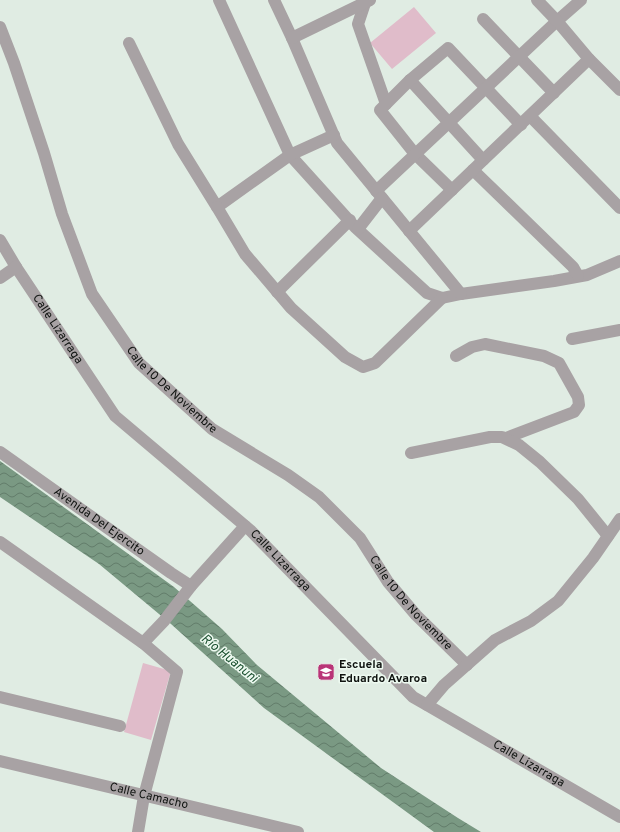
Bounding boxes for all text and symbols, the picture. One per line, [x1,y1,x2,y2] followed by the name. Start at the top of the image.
[28,291,86,367] street label: Calle Lizarraga
[122,343,220,438] street label: Calle 10 De Noviembre
[50,484,148,560] street label: Avenida Del Ejercito
[246,526,314,595] street label: Calle Lizarraga
[365,553,456,654] street label: Calle 10 De Noviembre
[197,631,261,687] water label: Río Huanuni
[339,657,427,687] place label: Escuela Eduardo Avaroa
[316,662,336,682] school or university icon: Escuela Eduardo Avaroa
[490,737,568,791] street label: Calle Lizarraga
[108,779,190,814] street label: Calle Camacho

